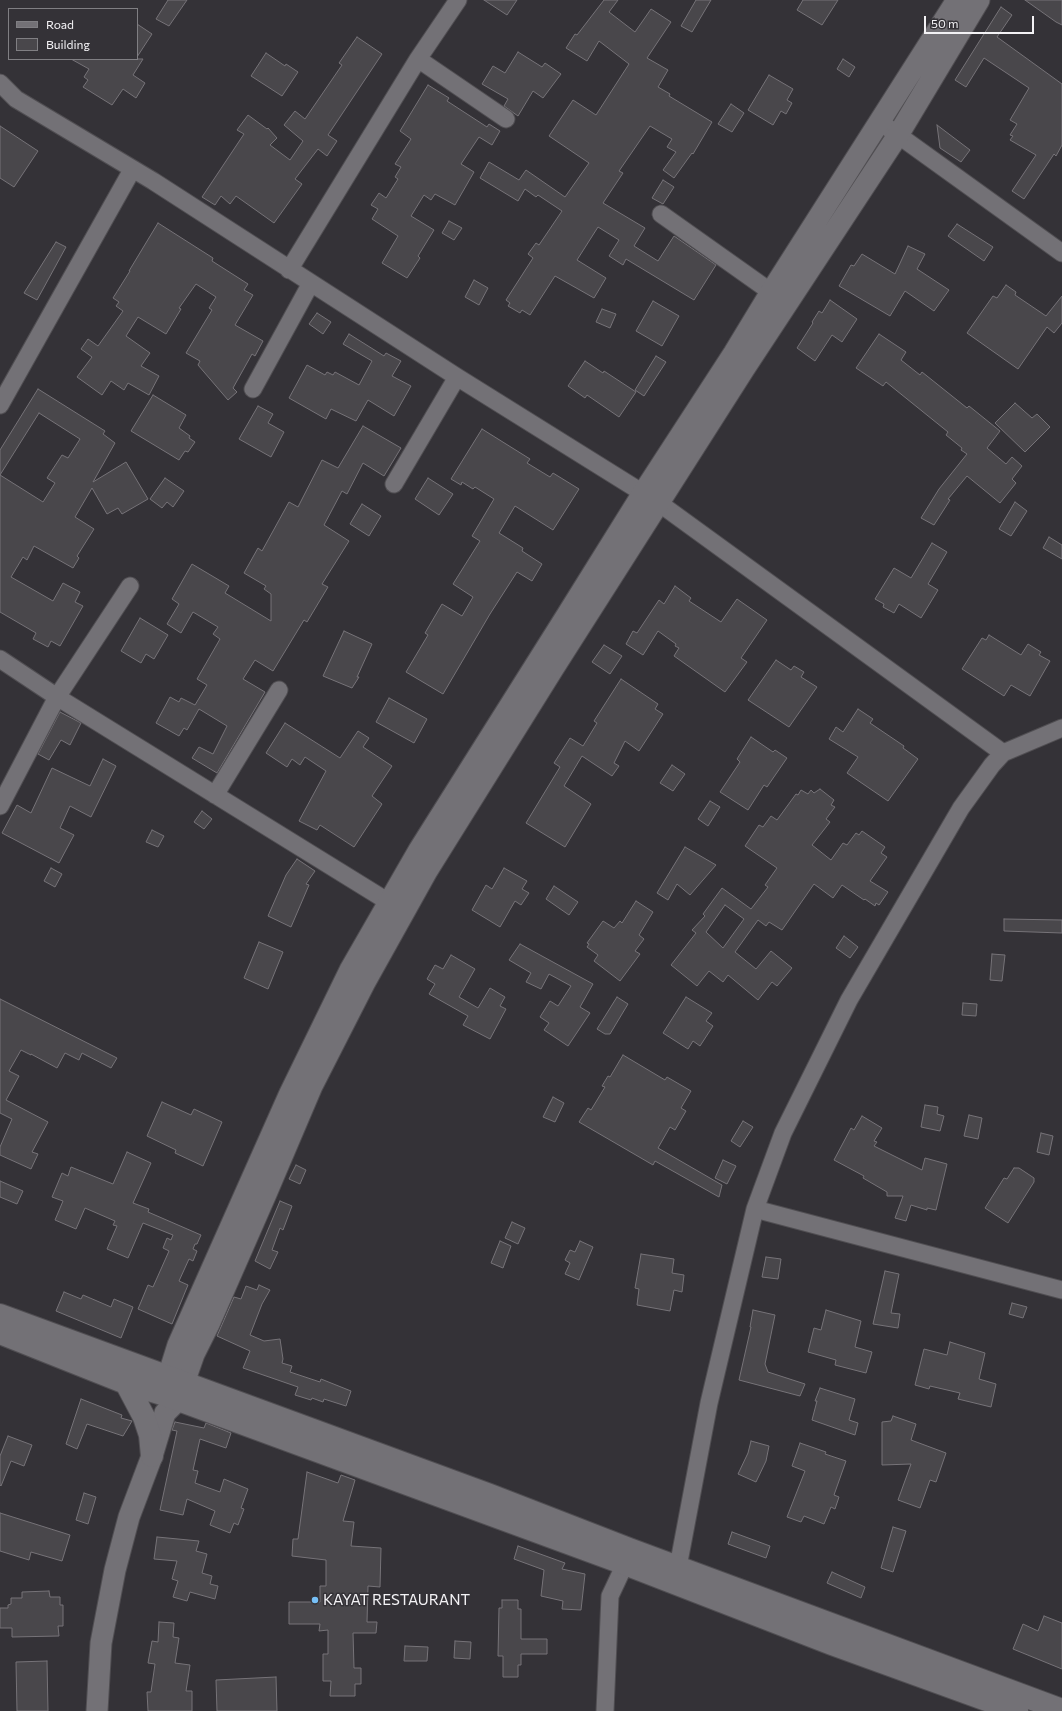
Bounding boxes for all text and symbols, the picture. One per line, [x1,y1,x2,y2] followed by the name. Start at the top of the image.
[8,8,138,60] legend
[926,8,1036,34] scale bar
[931,16,959,30] text: 50 m
[46,17,74,31] text: Road
[46,37,90,51] text: Building
[323,1591,470,1609] place label: KAYAT RESTAURANT
[310,1595,320,1605] marker: KAYAT RESTAURANT

